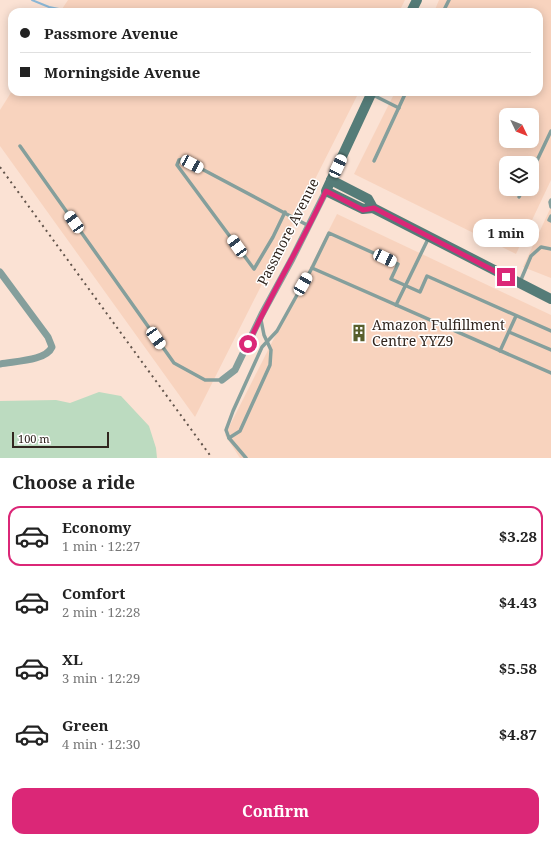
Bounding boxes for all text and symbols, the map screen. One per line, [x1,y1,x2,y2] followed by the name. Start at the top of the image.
[44,23,178,43] text: Passmore Avenue
[44,62,200,82] text: Morningside Avenue
[499,108,539,148] north arrow
[499,108,539,196] map controls
[179,153,205,175] car
[327,153,349,179] car
[499,156,539,196] button: layers
[252,175,323,289] street label: Passmore Avenue
[62,209,86,235] car
[473,219,539,247] callout: 1 min
[488,224,524,242] text: 1 min
[225,233,249,259] car
[372,247,398,269] car
[497,268,515,286] route end
[292,271,314,297] car
[372,315,505,350] place label: Amazon Fulfillment Centre YYZ9
[349,323,369,343] building icon: Amazon Fulfillment Centre YYZ9
[144,325,168,351] car
[239,335,257,353] route start
[12,430,109,449] scale bar
[18,431,50,446] text: 100 m
[12,470,135,494] text: Choose a ride
[62,517,131,537] text: Economy
[14,518,50,554] icon: car
[499,526,537,546] text: $3.28
[62,537,140,555] text: 1 min · 12:27
[62,583,125,603] text: Comfort
[14,584,50,620] icon: car
[499,592,537,612] text: $4.43
[62,603,140,621] text: 2 min · 12:28
[62,649,83,669] text: XL
[14,650,50,686] icon: car
[499,658,537,678] text: $5.58
[62,669,140,687] text: 3 min · 12:29
[62,715,109,735] text: Green
[14,716,50,752] icon: car
[499,724,537,744] text: $4.87
[62,735,140,753] text: 4 min · 12:30
[12,788,539,834] button: Confirm

